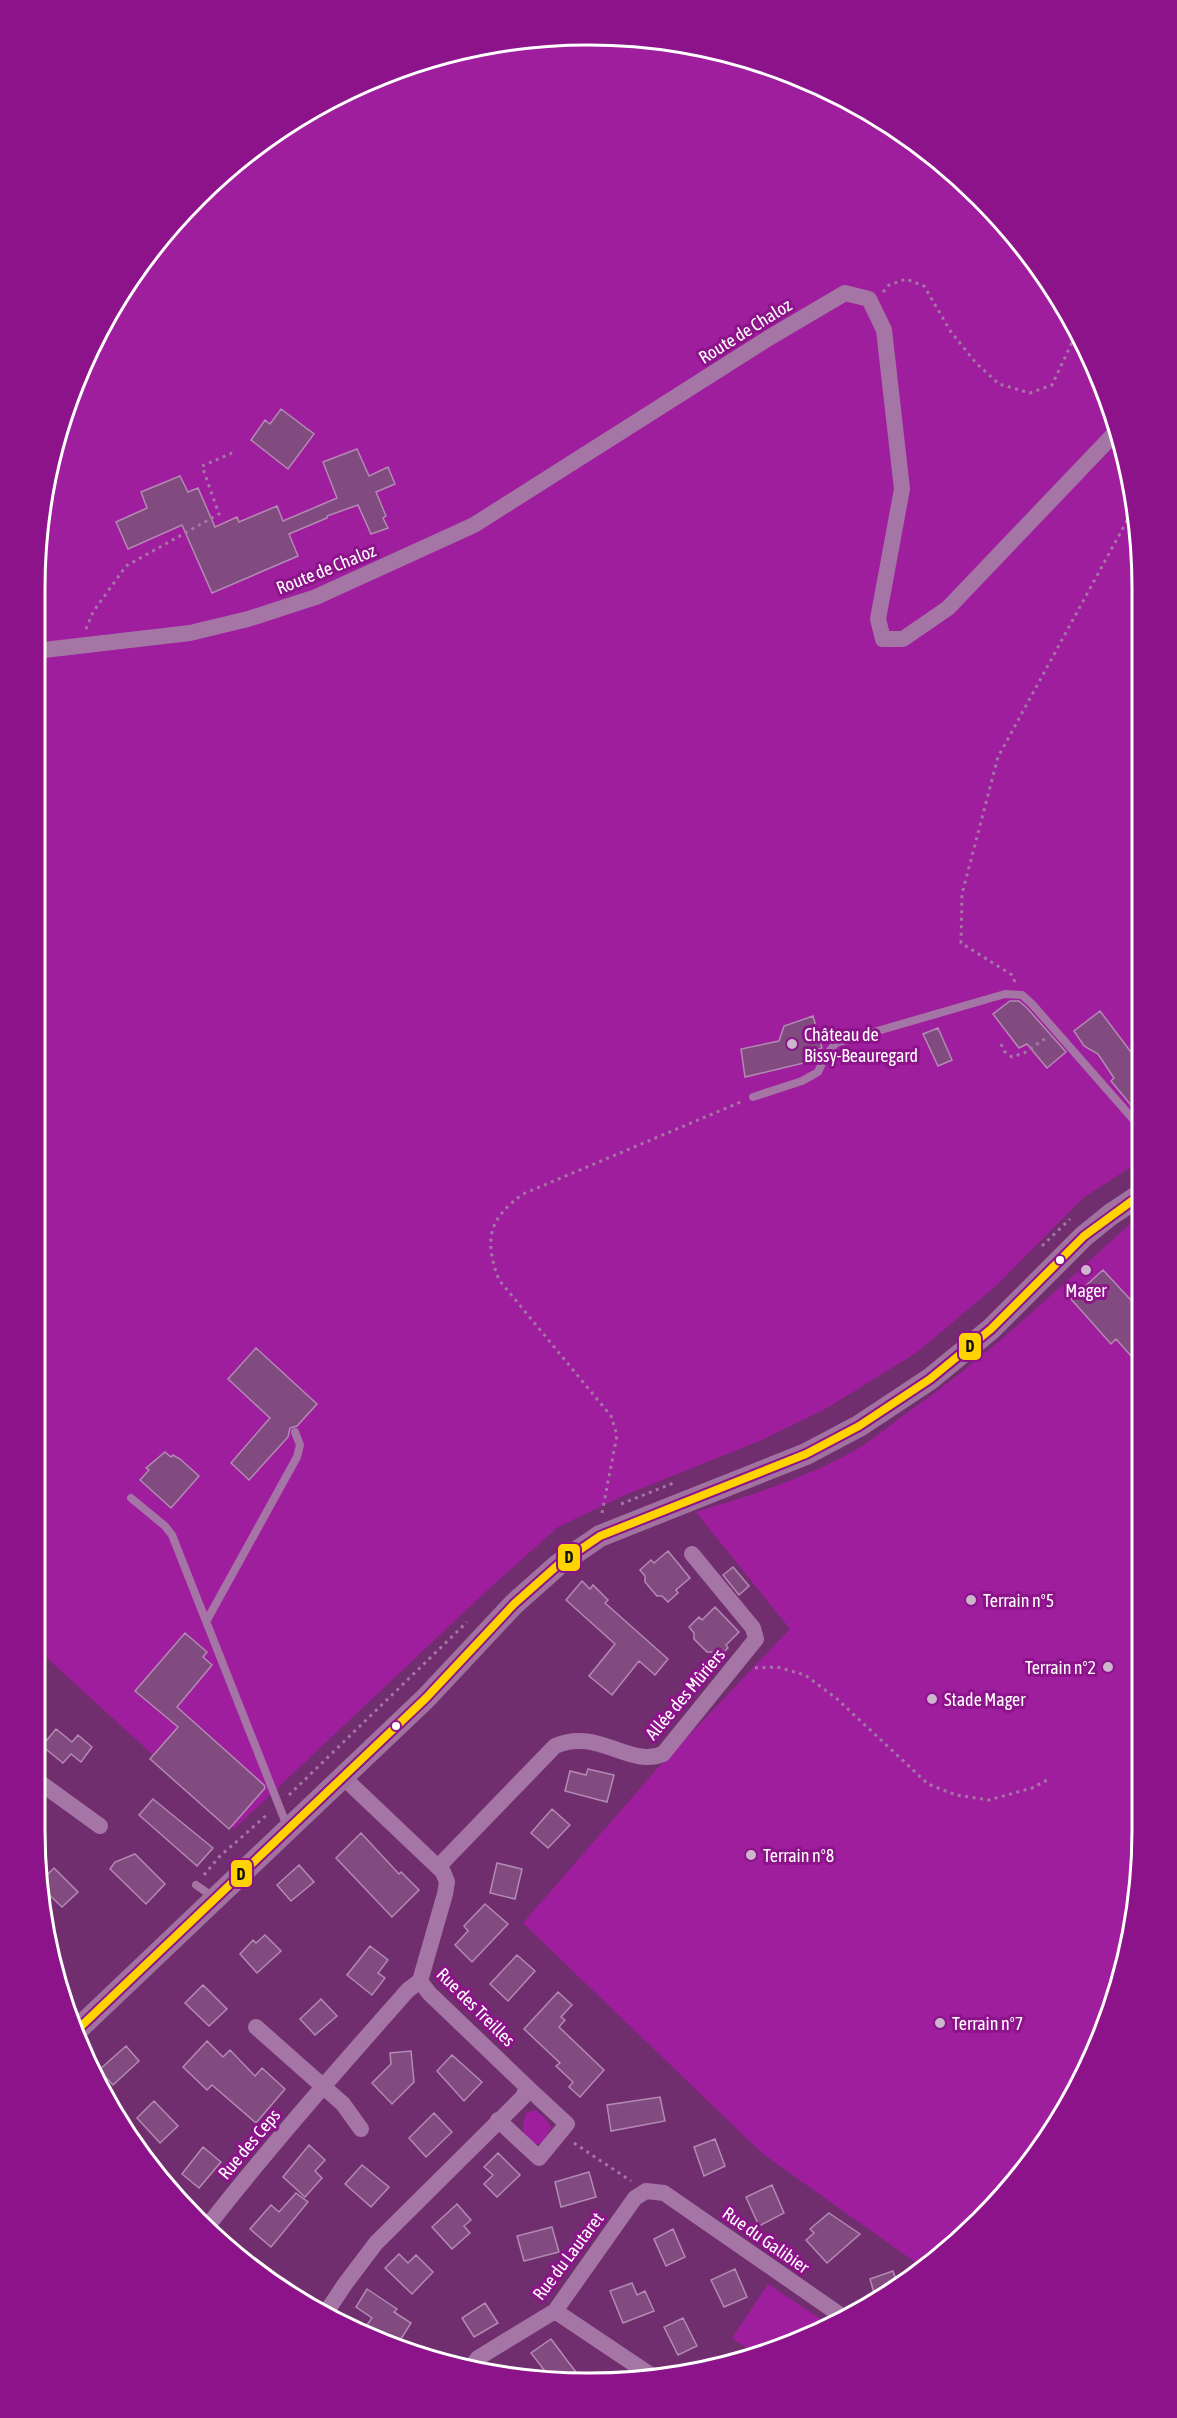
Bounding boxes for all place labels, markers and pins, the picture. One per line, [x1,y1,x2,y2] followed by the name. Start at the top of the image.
[804,1024,918,1066] place label: Château de Bissy-Beauregard
[785,1037,799,1051] marker: Château de Bissy-Beauregard
[1054,1254,1066,1266] unlabelled marker
[1079,1263,1093,1277] marker: Mager
[1065,1280,1107,1301] place label: Mager
[983,1590,1054,1611] place label: Terrain n°5
[964,1593,978,1607] marker: Terrain n°5
[1025,1657,1096,1678] place label: Terrain n°2
[1101,1660,1115,1674] marker: Terrain n°2
[944,1689,1026,1710] place label: Stade Mager
[925,1692,939,1706] marker: Stade Mager
[390,1720,402,1732] unlabelled marker
[763,1845,834,1866] place label: Terrain n°8
[744,1848,758,1862] marker: Terrain n°8
[952,2013,1023,2034] place label: Terrain n°7
[933,2016,947,2030] marker: Terrain n°7

